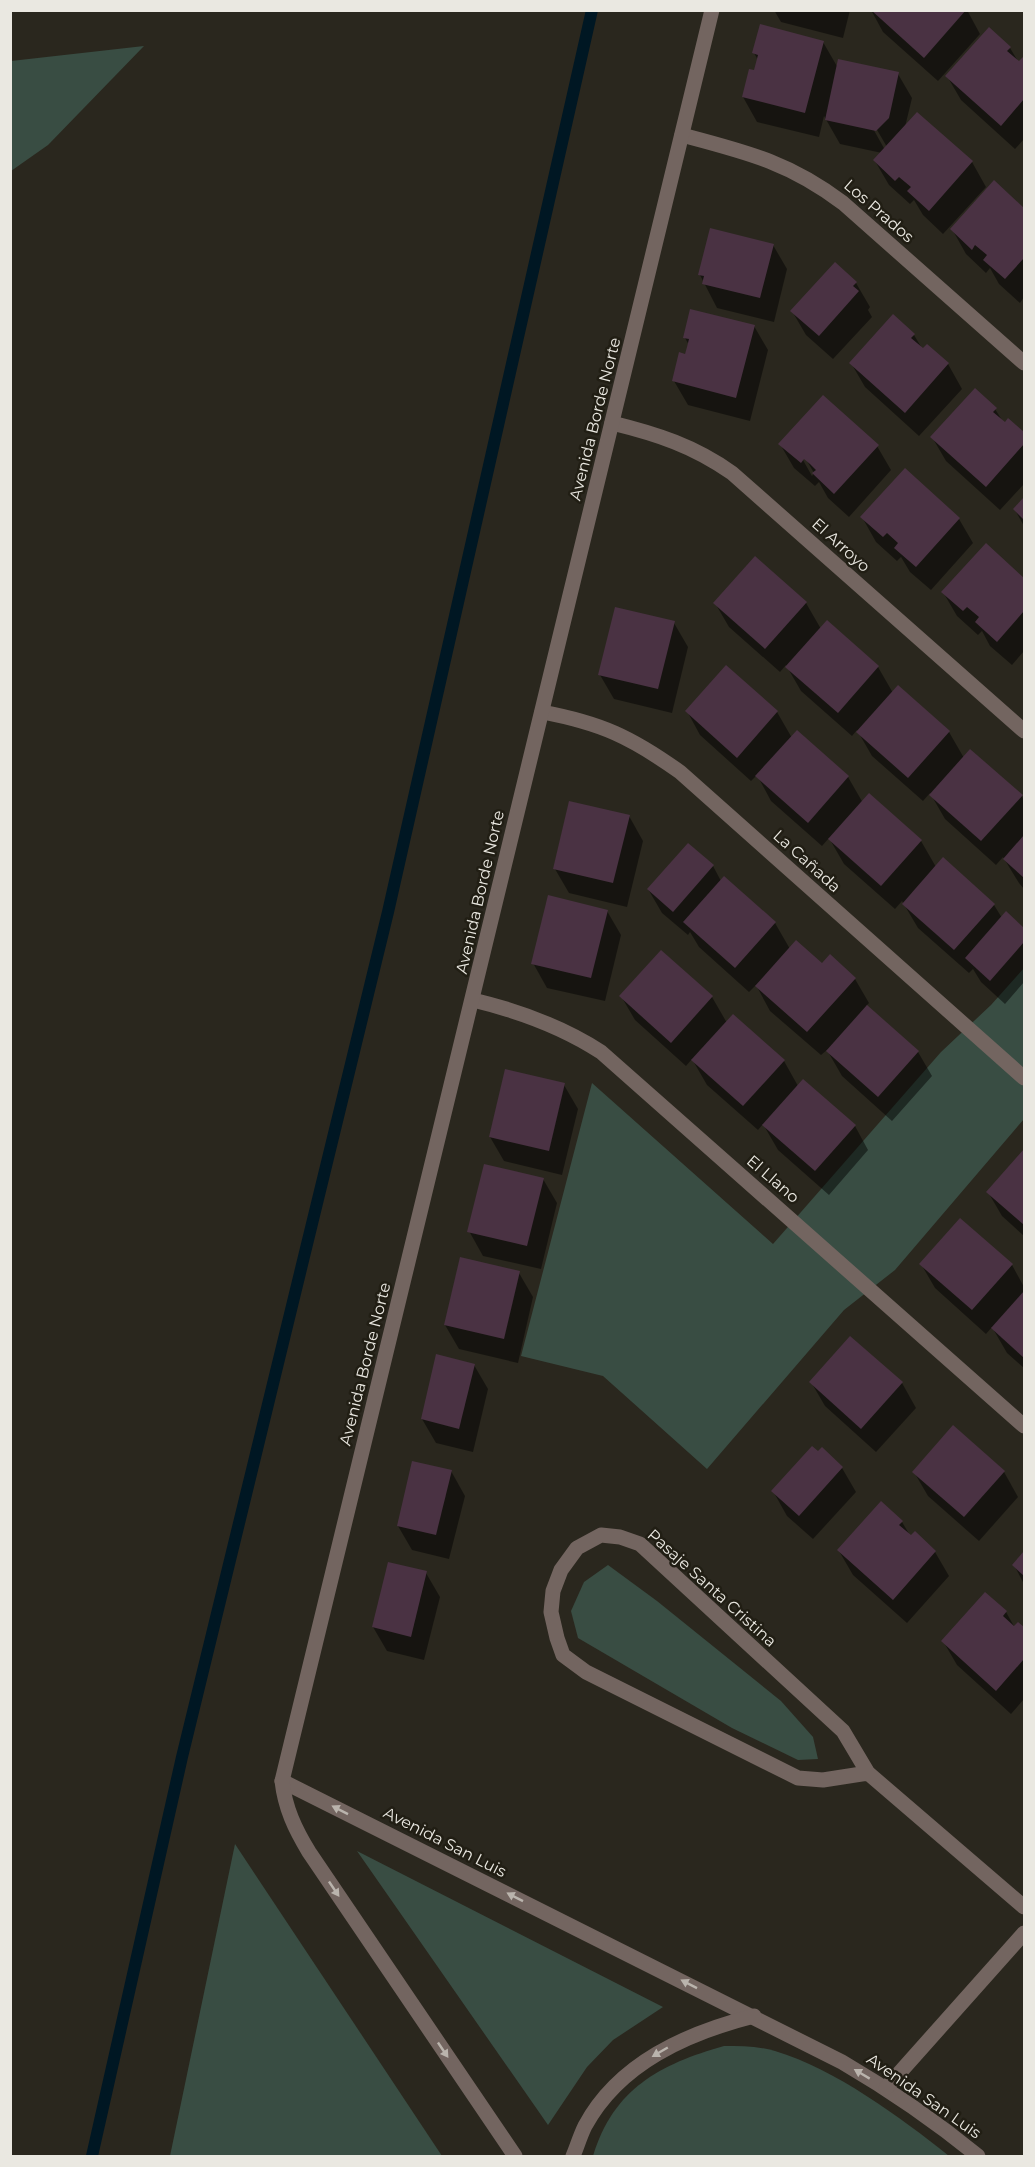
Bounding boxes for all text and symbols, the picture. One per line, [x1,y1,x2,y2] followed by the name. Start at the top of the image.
[840,176,918,247] street label: Los Prados
[566,336,624,502] street label: Avenida Borde Norte
[808,514,874,576] street label: El Arroyo
[452,808,508,976] street label: Avenida Borde Norte
[769,826,845,896] street label: La Cañada
[743,1151,803,1207] street label: El Llano
[336,1281,394,1447] street label: Avenida Borde Norte
[644,1525,780,1651] street label: Pasaje Santa Cristina
[380,1803,510,1881] street label: Avenida San Luis
[331,1805,349,1815] one-way arrow
[328,1880,340,1896] one-way arrow
[506,1892,523,1902] one-way arrow
[680,1979,697,1989] one-way arrow
[437,2042,448,2058] one-way arrow
[651,2047,668,2057] one-way arrow
[863,2049,985,2143] street label: Avenida San Luis
[854,2068,870,2079] one-way arrow

